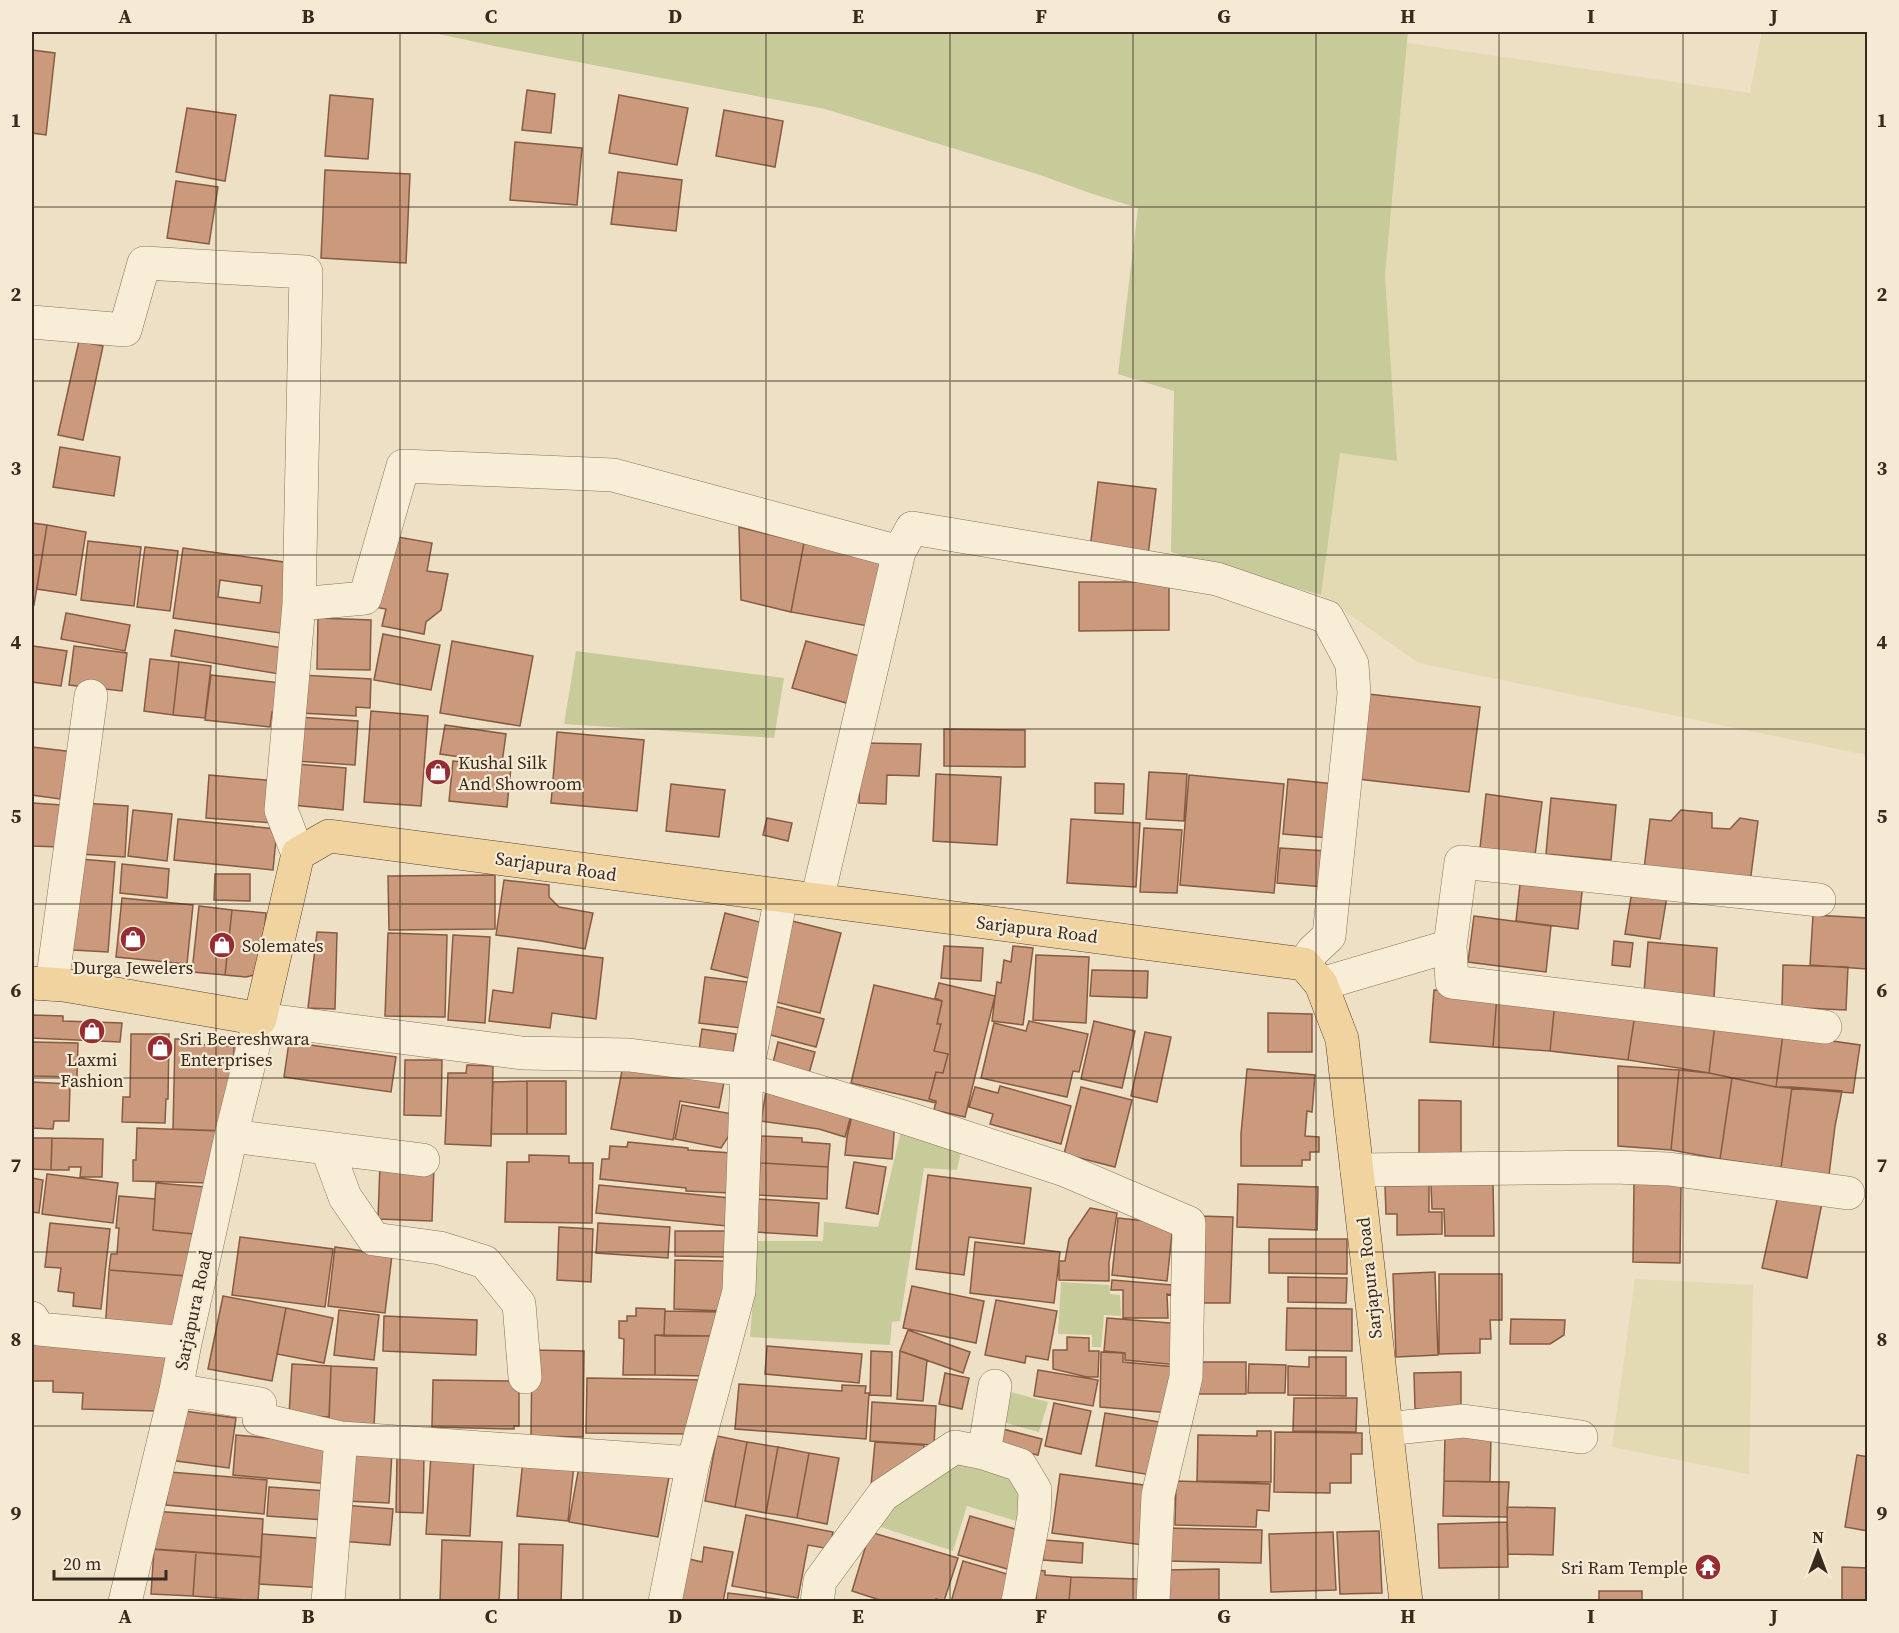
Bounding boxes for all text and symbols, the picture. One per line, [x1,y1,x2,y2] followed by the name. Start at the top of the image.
[118,2,132,30] text: A
[301,2,315,30] text: B
[485,2,497,30] text: C
[668,2,682,30] text: D
[852,2,864,30] text: E
[1035,2,1047,30] text: F
[1217,2,1231,30] text: G
[1400,2,1416,30] text: H
[1587,2,1595,30] text: I
[1768,2,1778,30] text: J
[11,106,21,134] text: 1
[1877,106,1887,134] text: 1
[11,280,22,308] text: 2
[1877,280,1888,308] text: 2
[11,454,22,482] text: 3
[1877,454,1888,482] text: 3
[11,628,22,656] text: 4
[1877,628,1888,656] text: 4
[458,750,582,796] place label: Kushal Silk And Showroom
[423,757,453,787] shop icon: Kushal Silk And Showroom
[11,802,22,830] text: 5
[1877,802,1888,830] text: 5
[494,845,618,887] street label: Sarjapura Road
[975,909,1099,949] street label: Sarjapura Road
[118,924,148,954] shop icon: Durga Jewelers
[207,930,237,960] shop icon: Solemates
[242,933,324,958] place label: Solemates
[73,955,193,980] place label: Durga Jewelers
[11,976,22,1004] text: 6
[1877,976,1888,1004] text: 6
[77,1016,107,1046] shop icon: Laxmi Fashion
[180,1026,311,1072] place label: Sri Beereshwara Enterprises
[145,1033,175,1063] shop icon: Sri Beereshwara Enterprises
[60,1047,124,1093] place label: Laxmi Fashion
[11,1151,22,1179] text: 7
[1877,1151,1888,1179] text: 7
[1350,1216,1388,1340] street label: Sarjapura Road
[168,1248,218,1372] street label: Sarjapura Road
[11,1325,21,1353] text: 8
[1877,1325,1887,1353] text: 8
[11,1499,22,1527] text: 9
[1877,1499,1888,1527] text: 9
[1788,1522,1848,1582] north arrow
[1812,1526,1824,1548] text: N
[54,1543,166,1581] scale bar
[63,1551,101,1576] text: 20 m
[1693,1552,1723,1582] temple icon: Sri Ram Temple
[1561,1555,1688,1580] place label: Sri Ram Temple
[118,1602,132,1630] text: A
[301,1602,315,1630] text: B
[485,1602,497,1630] text: C
[668,1602,682,1630] text: D
[852,1602,864,1630] text: E
[1035,1602,1047,1630] text: F
[1217,1602,1231,1630] text: G
[1400,1602,1416,1630] text: H
[1587,1602,1595,1630] text: I
[1768,1602,1778,1630] text: J

